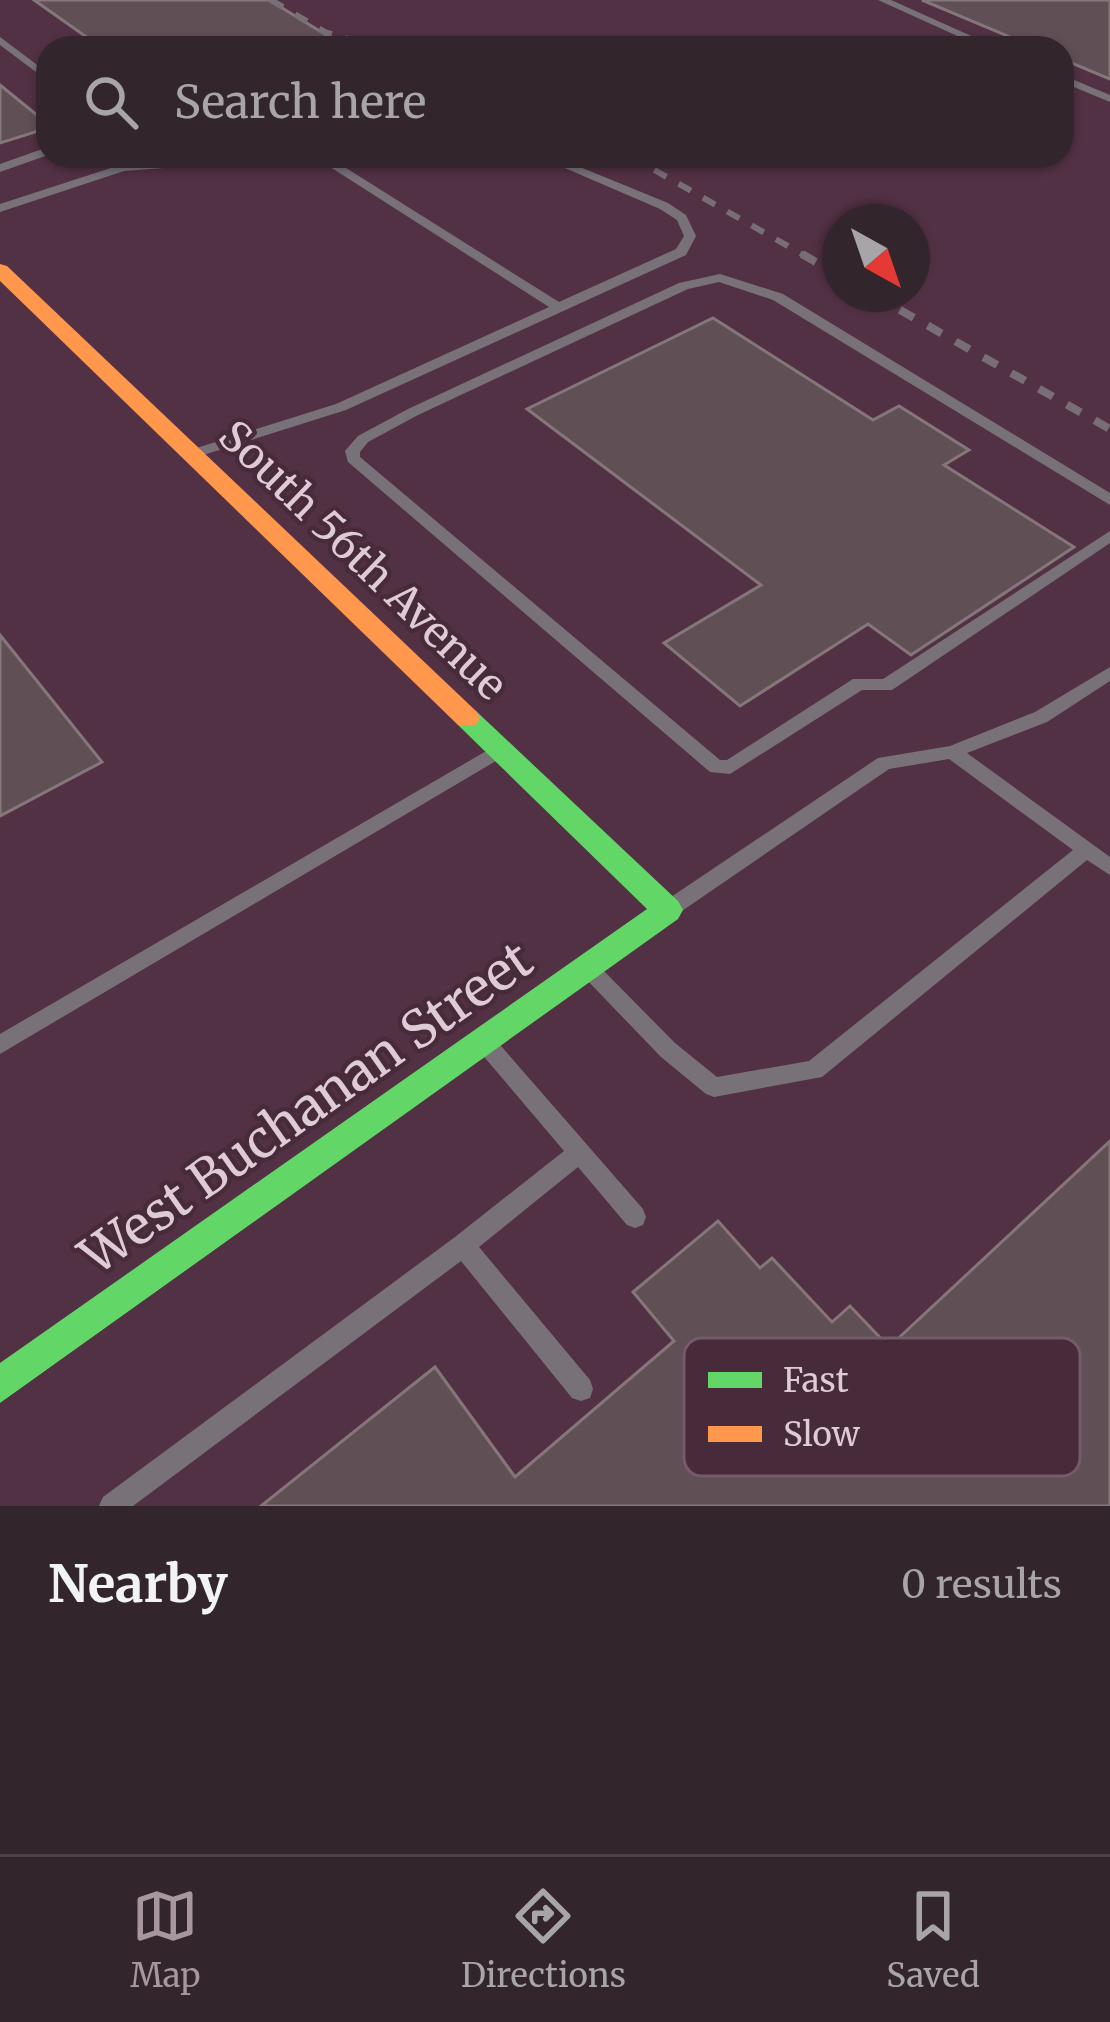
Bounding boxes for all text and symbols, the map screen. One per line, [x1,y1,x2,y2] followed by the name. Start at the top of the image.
[36,36,1074,168] search box
[78,69,144,135] icon: search
[174,74,426,130] text: Search here
[822,204,930,312] north arrow
[208,409,518,711] street label: South 56th Avenue
[67,928,545,1289] street label: West Buchanan Street
[684,1338,1080,1476] legend
[783,1360,849,1401] text: Fast
[783,1414,861,1455] text: Slow
[48,1552,228,1616] text: Nearby
[901,1560,1062,1609] text: 0 results
[130,1883,201,1996] tab: Map
[461,1883,626,1996] tab: Directions
[886,1883,980,1996] tab: Saved

